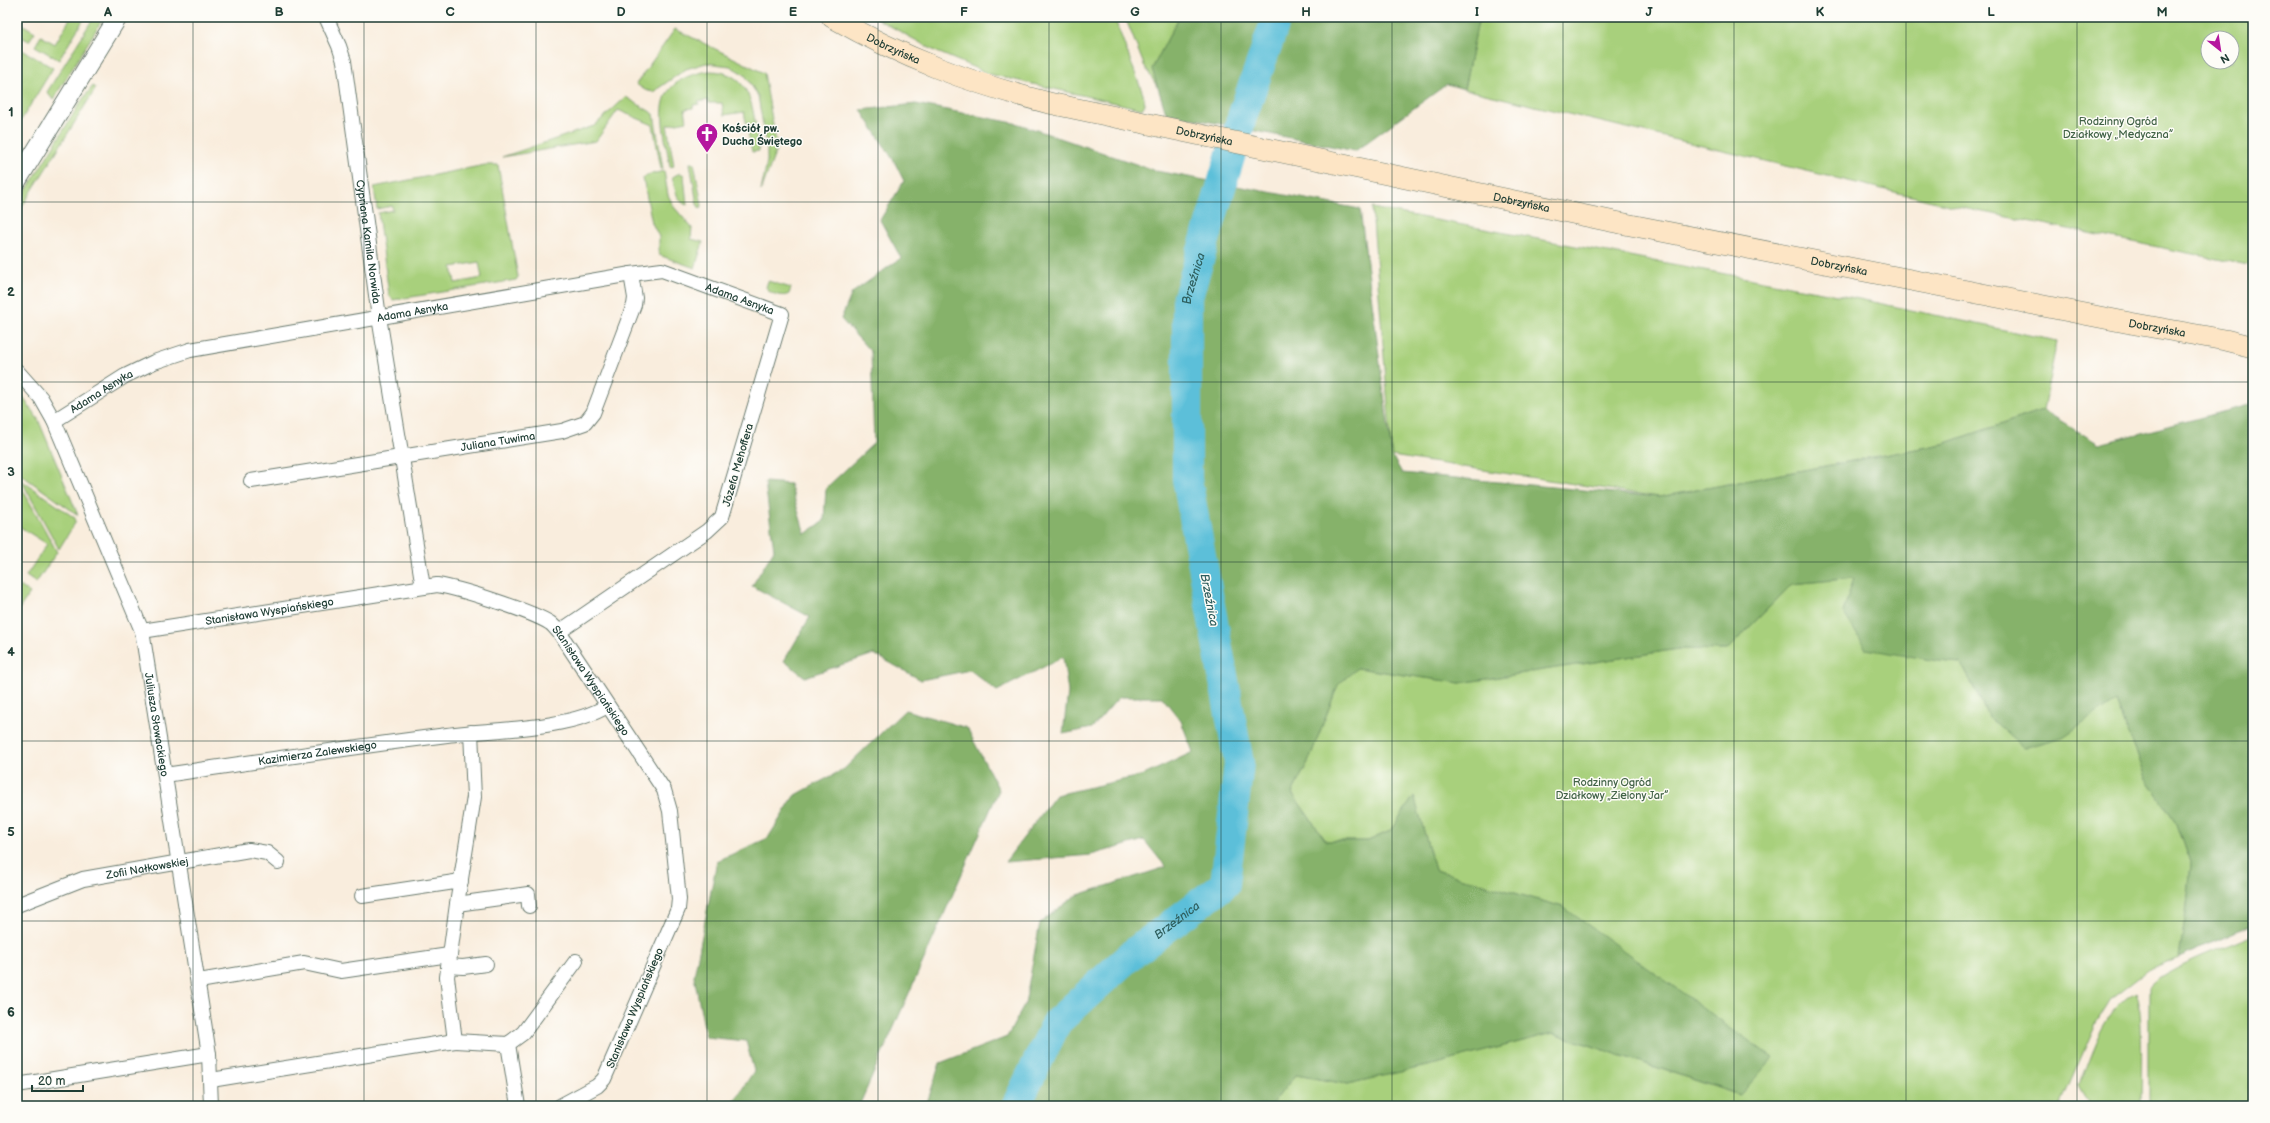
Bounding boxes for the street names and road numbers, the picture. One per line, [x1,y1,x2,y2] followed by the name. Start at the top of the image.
[864,30,922,67] street label: Dobrzyńska
[1175,123,1234,148] street label: Dobrzyńska
[354,179,384,305] street label: Cypriana Kamila Norwida
[1492,190,1551,215] street label: Dobrzyńska
[1810,254,1869,278] street label: Dobrzyńska
[704,280,776,317] street label: Adama Asnyka
[376,299,449,324] street label: Adama Asnyka
[2128,316,2187,339] street label: Dobrzyńska
[67,367,135,416] street label: Adama Asnyka
[720,422,756,508] street label: Józefa Mehoffera
[460,429,536,454] street label: Juliana Tuwima
[204,595,335,628] street label: Stanisława Wyspiańskiego
[550,623,633,738] street label: Stanisława Wyspiańskiego
[142,672,171,778] street label: Juliusza Słowackiego
[257,738,378,768] street label: Kazimierza Zalewskiego
[104,854,189,882] street label: Zofii Nałkowskiej
[604,946,666,1070] street label: Stanisława Wyspiańskiego

